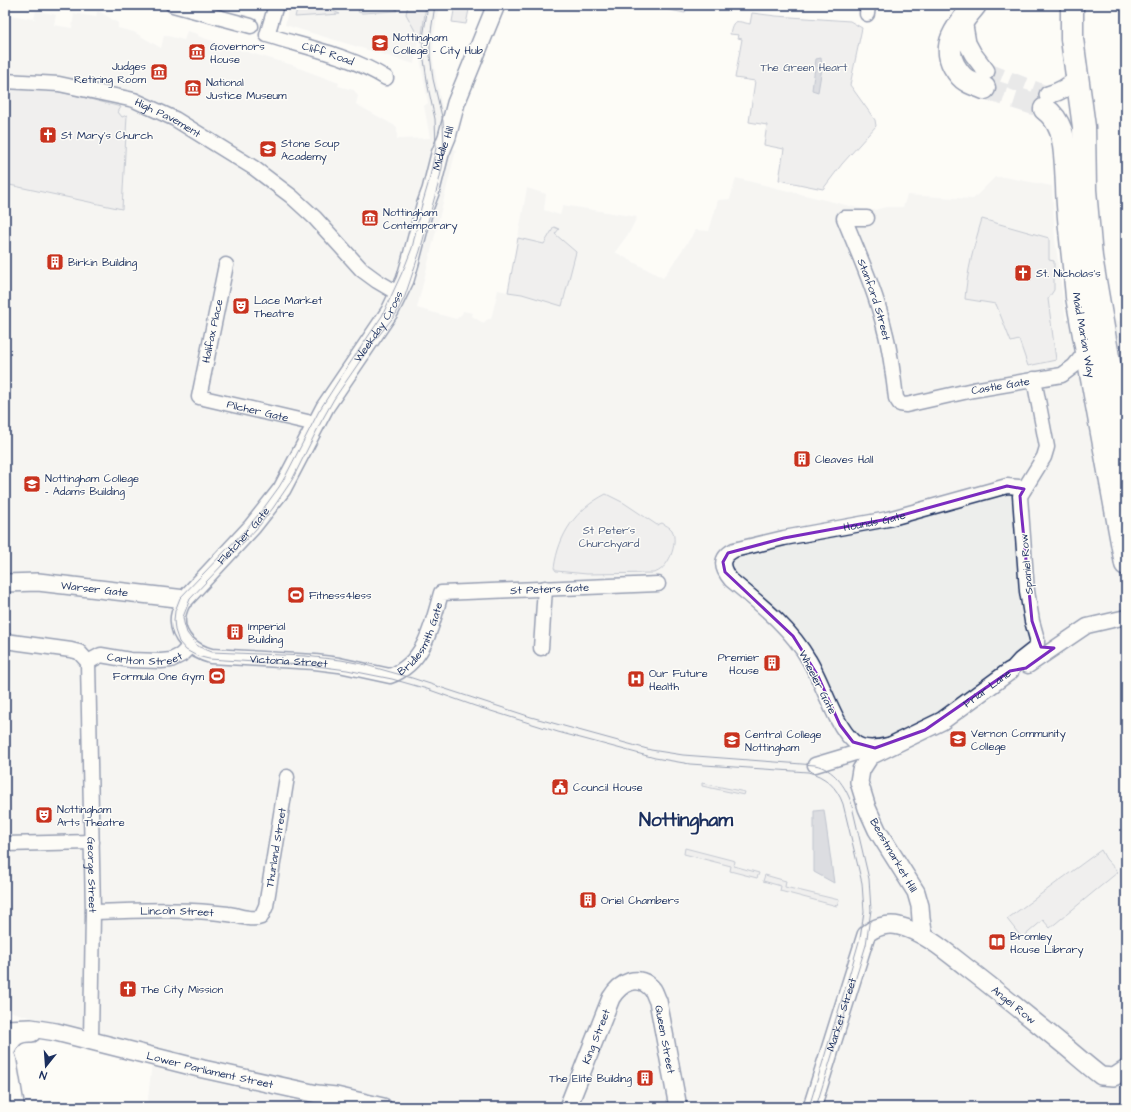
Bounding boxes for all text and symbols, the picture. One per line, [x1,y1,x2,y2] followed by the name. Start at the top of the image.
[393,30,483,59] place label: Nottingham College - City Hub
[370,33,390,53] school or university icon: Nottingham College - City Hub
[210,39,265,67] place label: Governors House
[300,39,356,69] street label: Cliff Road
[187,42,207,62] museum icon: Governors House
[74,59,146,88] place label: Judges Retiring Room
[761,60,848,75] park label: The Green Heart
[149,62,169,82] museum icon: Judges Retiring Room
[206,75,287,103] place label: National Justice Museum
[183,78,203,98] museum icon: National Justice Museum
[132,94,204,142] street label: High Pavement
[429,124,458,172] street label: Middle Hill
[38,125,58,145] church icon: St Mary's Church
[61,128,153,144] place label: St Mary's Church
[281,136,340,165] place label: Stone Soup Academy
[258,139,278,159] school or university icon: Stone Soup Academy
[383,205,458,234] place label: Nottingham Contemporary
[360,208,380,228] museum icon: Nottingham Contemporary
[45,252,65,272] building icon: Birkin Building
[68,255,137,271] place label: Birkin Building
[853,256,894,342] street label: Stanford Street
[1013,263,1033,283] church icon: St. Nicholas's
[1036,266,1101,281] place label: St. Nicholas's
[350,288,407,365] street label: Weekday Cross
[1069,292,1099,379] street label: Maid Marian Way
[254,293,323,321] place label: Lace Market Theatre
[231,296,251,316] theatre icon: Lace Market Theatre
[198,298,227,364] street label: Halifax Place
[970,374,1031,398] street label: Castle Gate
[225,397,290,425] street label: Pilcher Gate
[792,449,812,469] building icon: Cleaves Hall
[815,452,874,467] place label: Cleaves Hall
[45,471,139,500] place label: Nottingham College - Adams Building
[22,474,42,494] school or university icon: Nottingham College - Adams Building
[214,504,273,568] street label: Fletcher Gate
[842,507,907,535] street label: Hounds Gate
[579,523,640,552] park label: St Peter's Churchyard
[1016,533,1037,595] street label: Spaniel Row
[60,578,129,600] street label: Warser Gate
[510,580,589,598] street label: St Peters Gate
[286,585,306,605] sports icon: Fitness4less
[309,588,372,603] place label: Fitness4less
[395,601,446,679] street label: Bridlesmith Gate
[248,619,286,648] place label: Imperial Building
[225,622,245,642] building icon: Imperial Building
[106,648,185,669] street label: Carlton Street
[795,648,840,717] street label: Wheeler Gate
[718,650,759,678] place label: Premier House
[249,651,329,672] street label: Victoria Street
[762,653,782,673] building icon: Premier House
[207,666,227,686] sports icon: Formula One Gym
[649,666,708,694] place label: Our Future Health
[960,666,1014,711] street label: Friar Lane
[113,669,204,685] place label: Formula One Gym
[626,669,646,689] hospital icon: Our Future Health
[971,726,1066,755] place label: Vernon Community College
[745,727,822,756] place label: Central College Nottingham
[948,729,968,749] school or university icon: Vernon Community College
[722,730,742,750] school or university icon: Central College Nottingham
[550,777,570,797] public building icon: Council House
[573,780,643,795] place label: Council House
[57,802,125,830] place label: Nottingham Arts Theatre
[34,805,54,825] theatre icon: Nottingham Arts Theatre
[262,806,290,889] street label: Thurland Street
[639,807,734,835] district label: Nottingham
[866,816,921,895] street label: Beastmarket Hill
[83,837,100,914] street label: George Street
[578,890,598,910] building icon: Oriel Chambers
[601,893,680,908] place label: Oriel Chambers
[140,903,215,920] street label: Lincoln Street
[1010,929,1084,958] place label: Bromley House Library
[987,932,1007,952] library icon: Bromley House Library
[823,975,860,1053] street label: Market Street
[118,979,138,999] church icon: The City Mission
[141,982,224,998] place label: The City Mission
[988,983,1039,1028] street label: Angel Row
[651,1004,679,1075] street label: Queen Street
[579,1006,614,1066] street label: King Street
[26,1046,66,1086] north arrow
[145,1048,275,1092] street label: Lower Parliament Street
[38,1067,49,1083] text: N
[635,1068,655,1088] building icon: The Elite Building
[549,1071,632,1087] place label: The Elite Building

